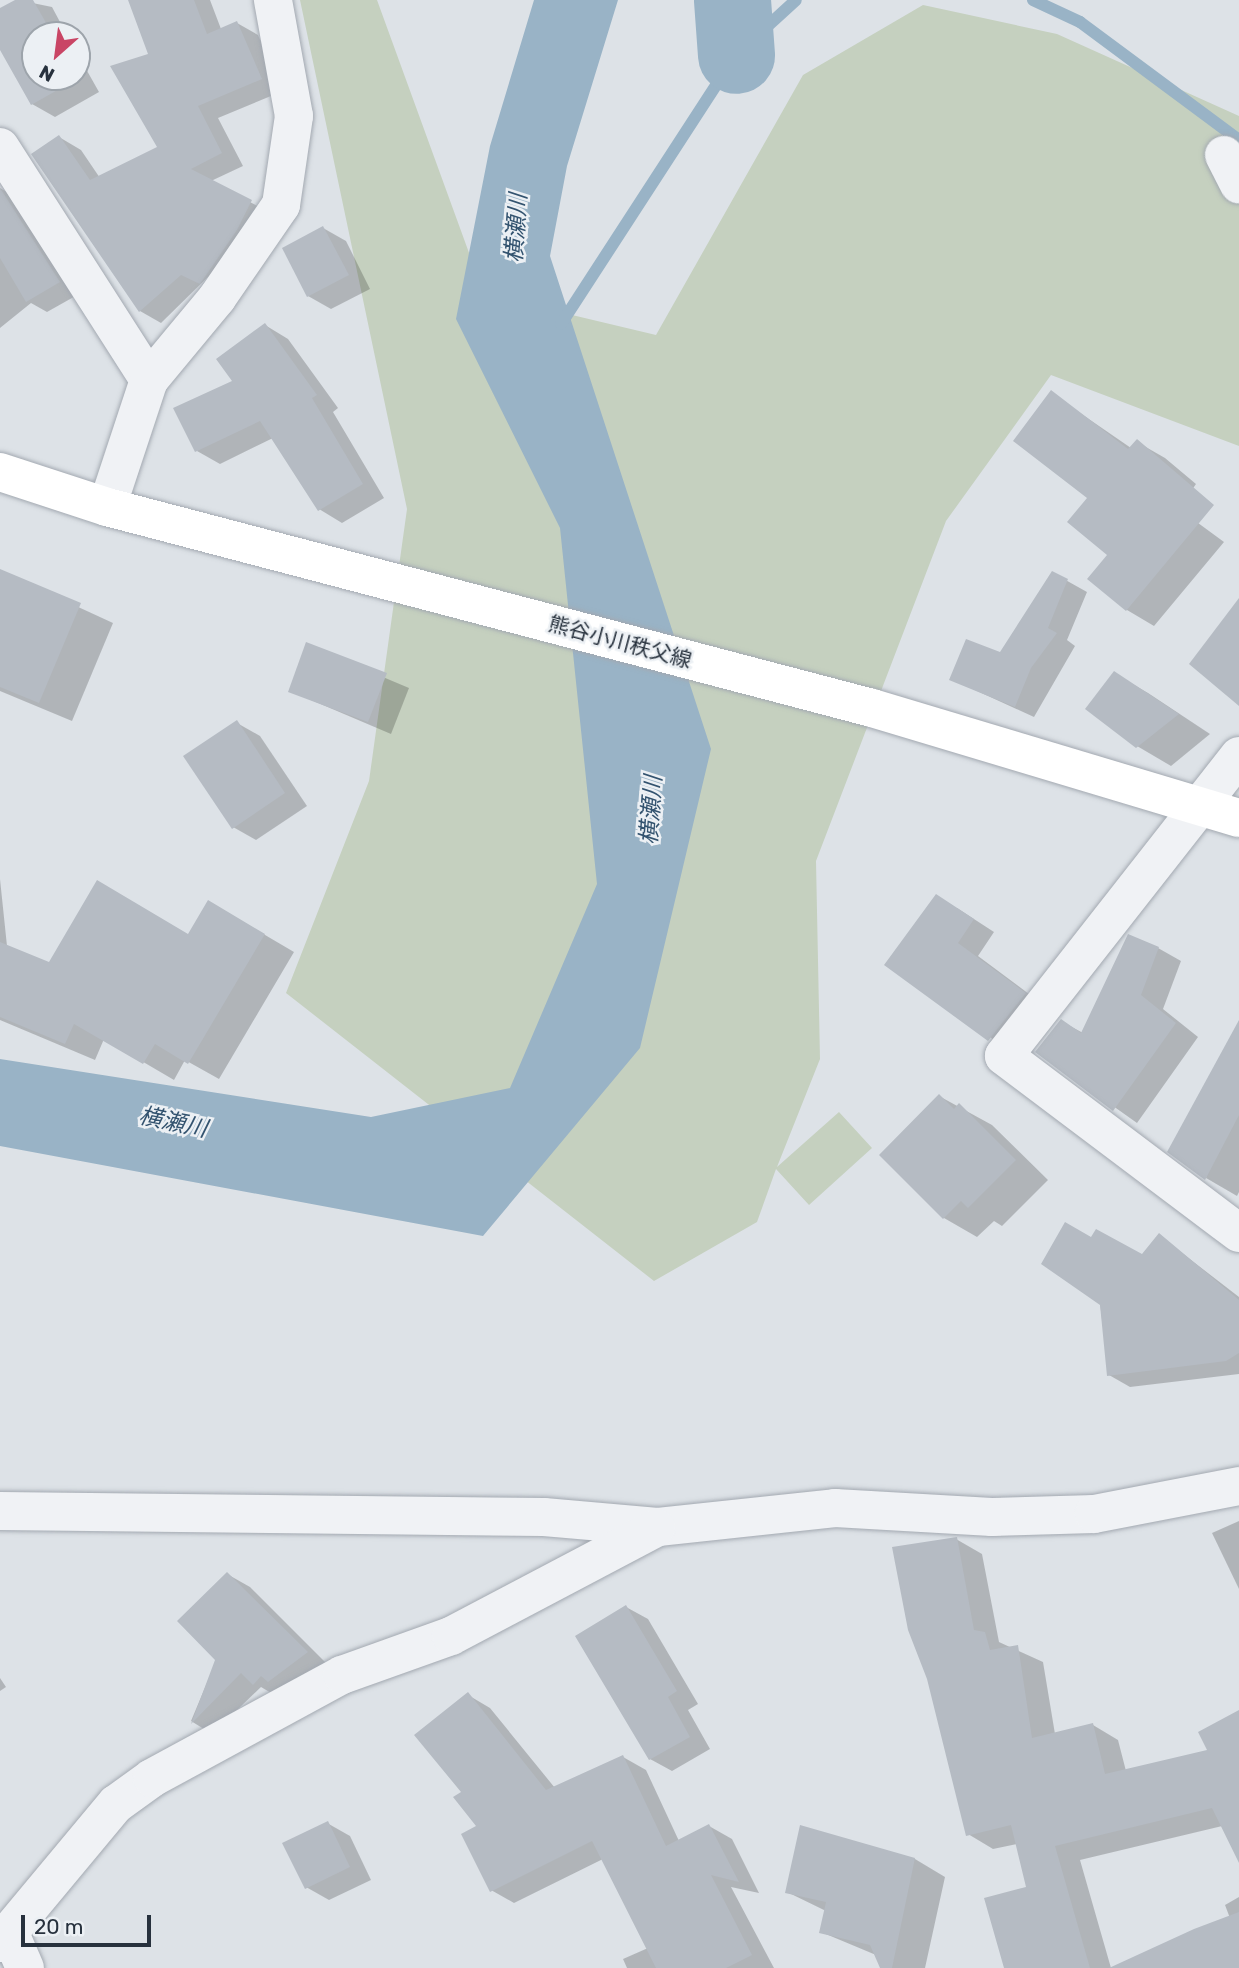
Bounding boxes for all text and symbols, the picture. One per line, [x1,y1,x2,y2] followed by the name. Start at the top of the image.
[21,21,91,91] north arrow
[35,60,58,87] text: N
[500,193,532,263] water label: 横瀬川
[546,611,694,673] street label: 熊谷小川秩父線
[635,775,667,845] water label: 横瀬川
[136,1101,210,1143] water label: 横瀬川
[24,1902,154,1946] scale bar
[34,1914,83,1939] text: 20 m

